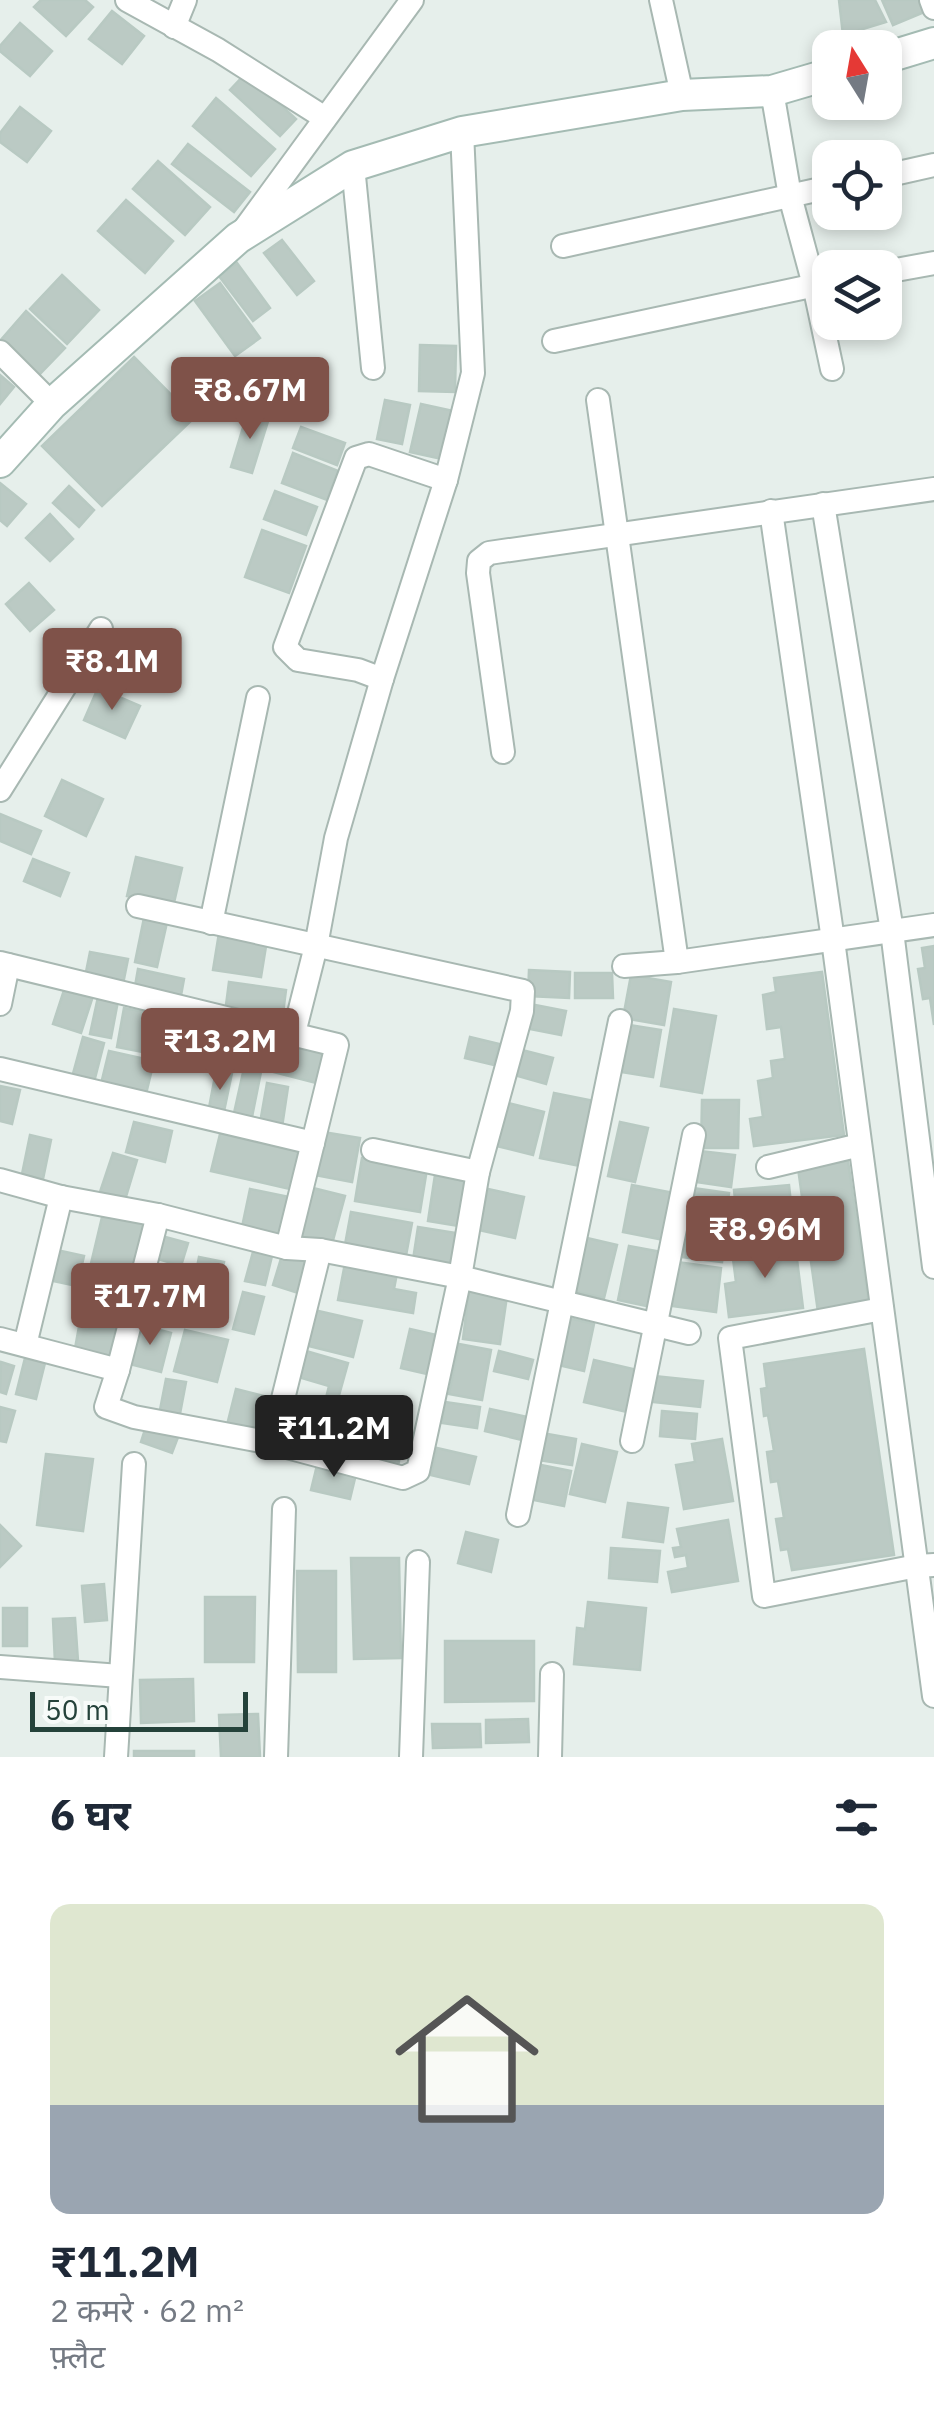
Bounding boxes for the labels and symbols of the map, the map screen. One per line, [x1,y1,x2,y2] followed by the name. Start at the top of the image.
[812,30,902,120] north arrow
[169,357,331,442] pin: ₹8.67M
[42,628,182,713] pin: ₹8.1M
[139,1008,301,1093] pin: ₹13.2M
[684,1196,846,1281] pin: ₹8.96M
[69,1263,231,1348] pin: ₹17.7M
[253,1395,415,1480] pin: ₹11.2M
[30,1687,248,1732] scale bar

